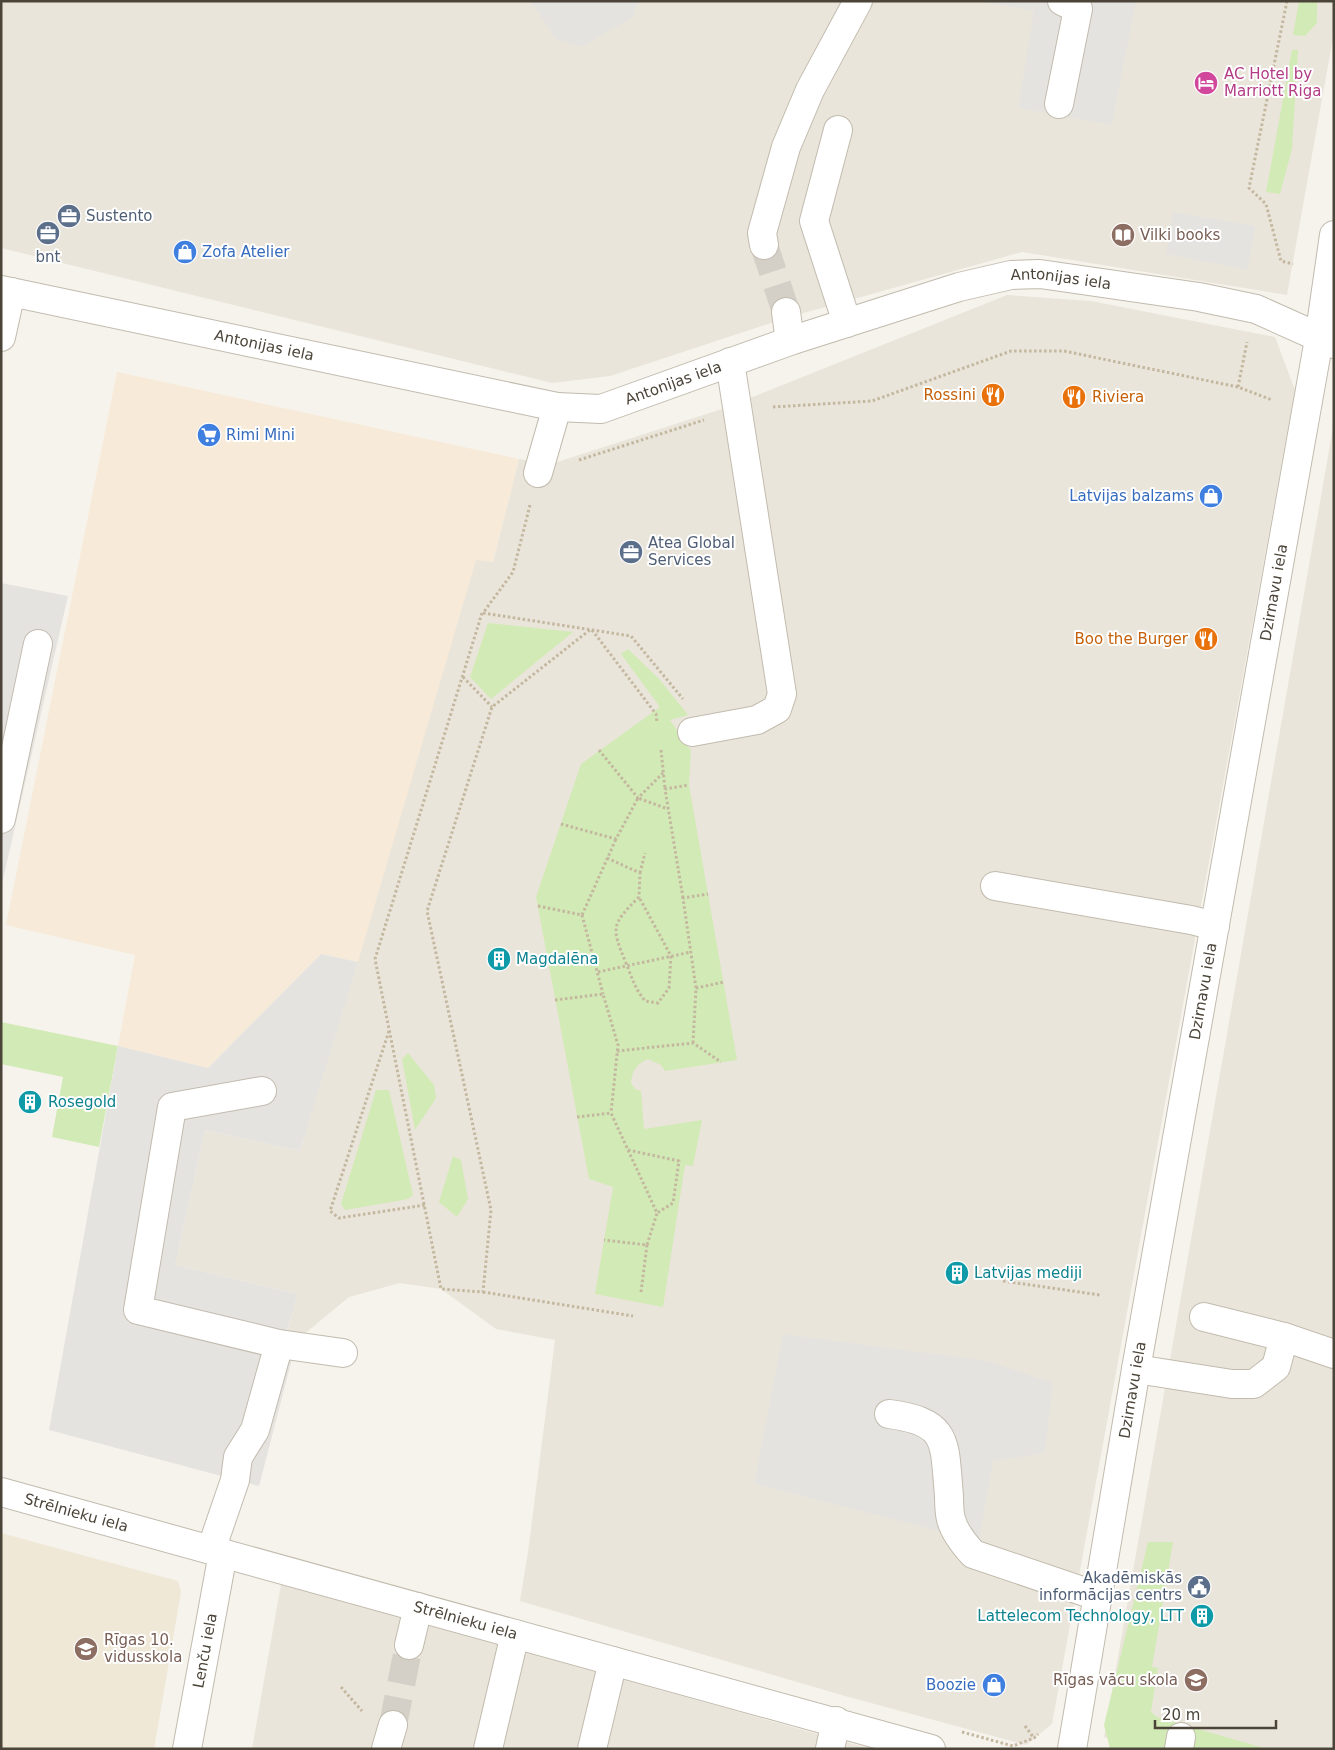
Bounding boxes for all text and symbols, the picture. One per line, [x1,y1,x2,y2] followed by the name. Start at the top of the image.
[1224,65,1321,100] place label: AC Hotel by Marriott Riga
[1193,70,1219,96] hotel icon: AC Hotel by Marriott Riga
[56,203,82,229] office icon: Sustento
[86,207,153,225] place label: Sustento
[35,220,61,246] office icon: bnt
[1110,222,1136,248] library icon: Vilki books
[1140,226,1220,244] place label: Vilki books
[172,239,198,265] shop icon: Zofa Atelier
[202,243,290,261] place label: Zofa Atelier
[36,248,61,266] place label: bnt
[1010,265,1112,293] street label: Antonijas iela
[213,326,316,365] street label: Antonijas iela
[623,357,724,409] street label: Antonijas iela
[980,382,1006,408] restaurant icon: Rossini
[1061,384,1087,410] restaurant icon: Riviera
[924,386,976,404] place label: Rossini
[1092,388,1144,406] place label: Riviera
[196,422,222,448] supermarket icon: Rimi Mini
[226,426,295,444] place label: Rimi Mini
[1198,483,1224,509] shop icon: Latvijas balzams
[1069,487,1194,505] place label: Latvijas balzams
[648,534,735,569] place label: Atea Global Services
[618,539,644,565] office icon: Atea Global Services
[1257,543,1291,642] street label: Dzirnavu iela
[1193,626,1219,652] restaurant icon: Boo the Burger
[1075,630,1189,648] place label: Boo the Burger
[1186,941,1221,1041] street label: Dzirnavu iela
[486,946,512,972] building icon: Magdalēna
[516,950,598,968] place label: Magdalēna
[17,1089,43,1115] building icon: Rosegold
[48,1093,116,1111] place label: Rosegold
[944,1260,970,1286] building icon: Latvijas mediji
[974,1264,1082,1282] place label: Latvijas mediji
[1115,1340,1150,1440] street label: Dzirnavu iela
[22,1490,130,1536] street label: Strēlnieku iela
[1039,1569,1182,1604] place label: Akadēmiskās informācijas centrs
[1186,1574,1212,1600] public building icon: Akadēmiskās informācijas centrs
[412,1597,520,1643] street label: Strēlnieku iela
[1189,1603,1215,1629] building icon: Lattelecom Technology, LTT
[977,1607,1185,1625] place label: Lattelecom Technology, LTT
[189,1612,221,1690] street label: Lenču iela
[104,1631,182,1666] place label: Rīgas 10. vidusskola
[73,1636,99,1662] school or university icon: Rīgas 10. vidusskola
[1183,1667,1209,1693] school or university icon: Rīgas vācu skola
[1053,1671,1178,1689] place label: Rīgas vācu skola
[981,1672,1007,1698] shop icon: Boozie
[926,1676,976,1694] place label: Boozie
[1155,1698,1276,1730] scale bar
[1162,1706,1200,1724] text: 20 m

